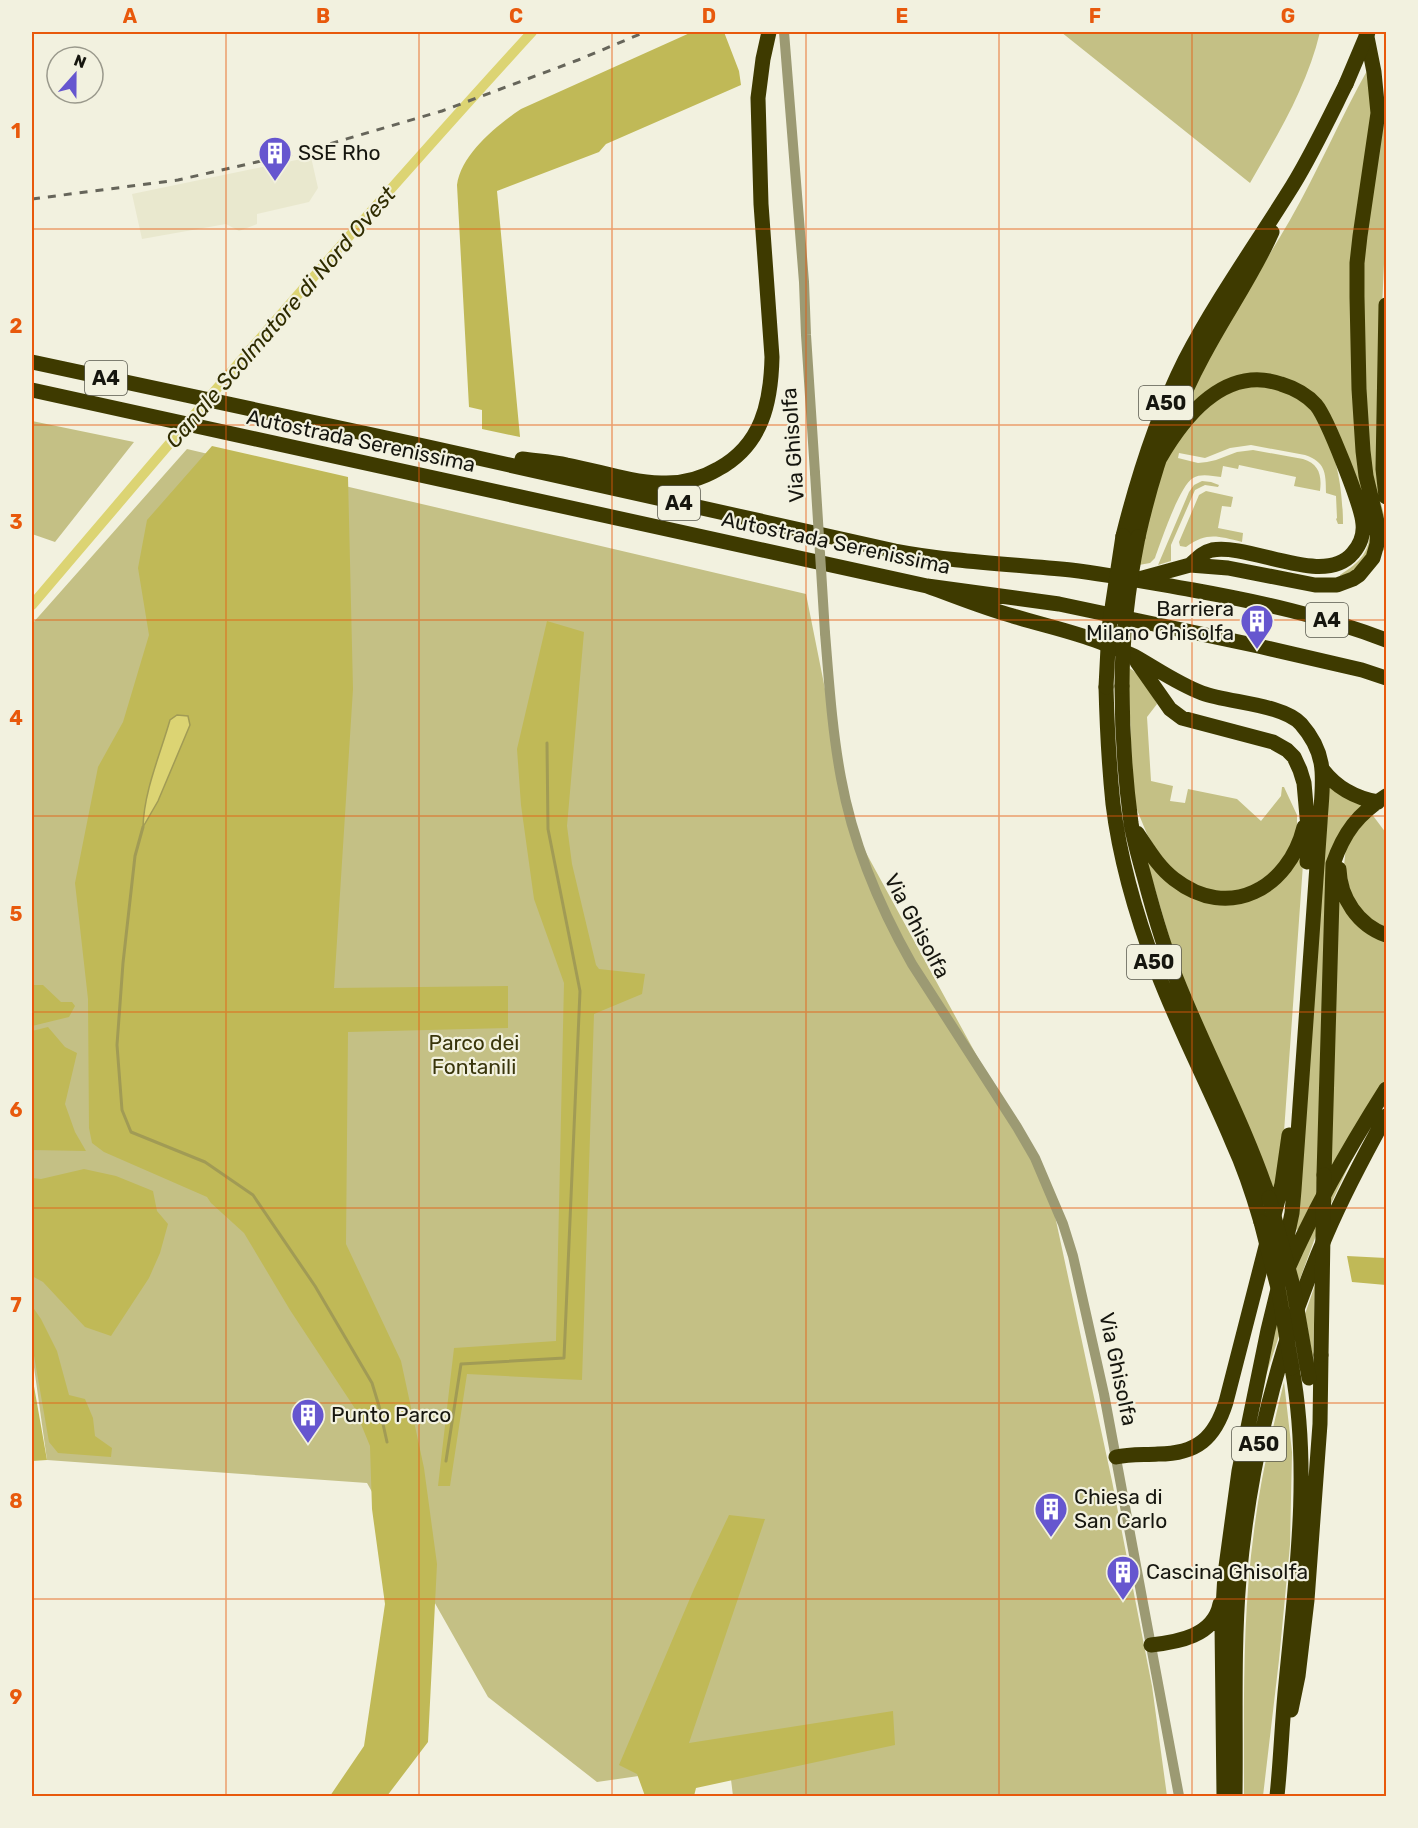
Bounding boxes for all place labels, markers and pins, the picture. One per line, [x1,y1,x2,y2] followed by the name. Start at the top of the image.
[257,135,293,182] building icon: SSE Rho
[298,140,381,165] place label: SSE Rho
[1086,596,1234,645] place label: Barriera Milano Ghisolfa
[1239,603,1275,650] building icon: Barriera Milano Ghisolfa
[290,1397,326,1444] building icon: Punto Parco
[331,1402,451,1427] place label: Punto Parco
[1074,1484,1167,1533] place label: Chiesa di San Carlo
[1033,1491,1069,1538] building icon: Chiesa di San Carlo
[1105,1554,1141,1601] building icon: Cascina Ghisolfa
[1146,1559,1308,1584] place label: Cascina Ghisolfa

